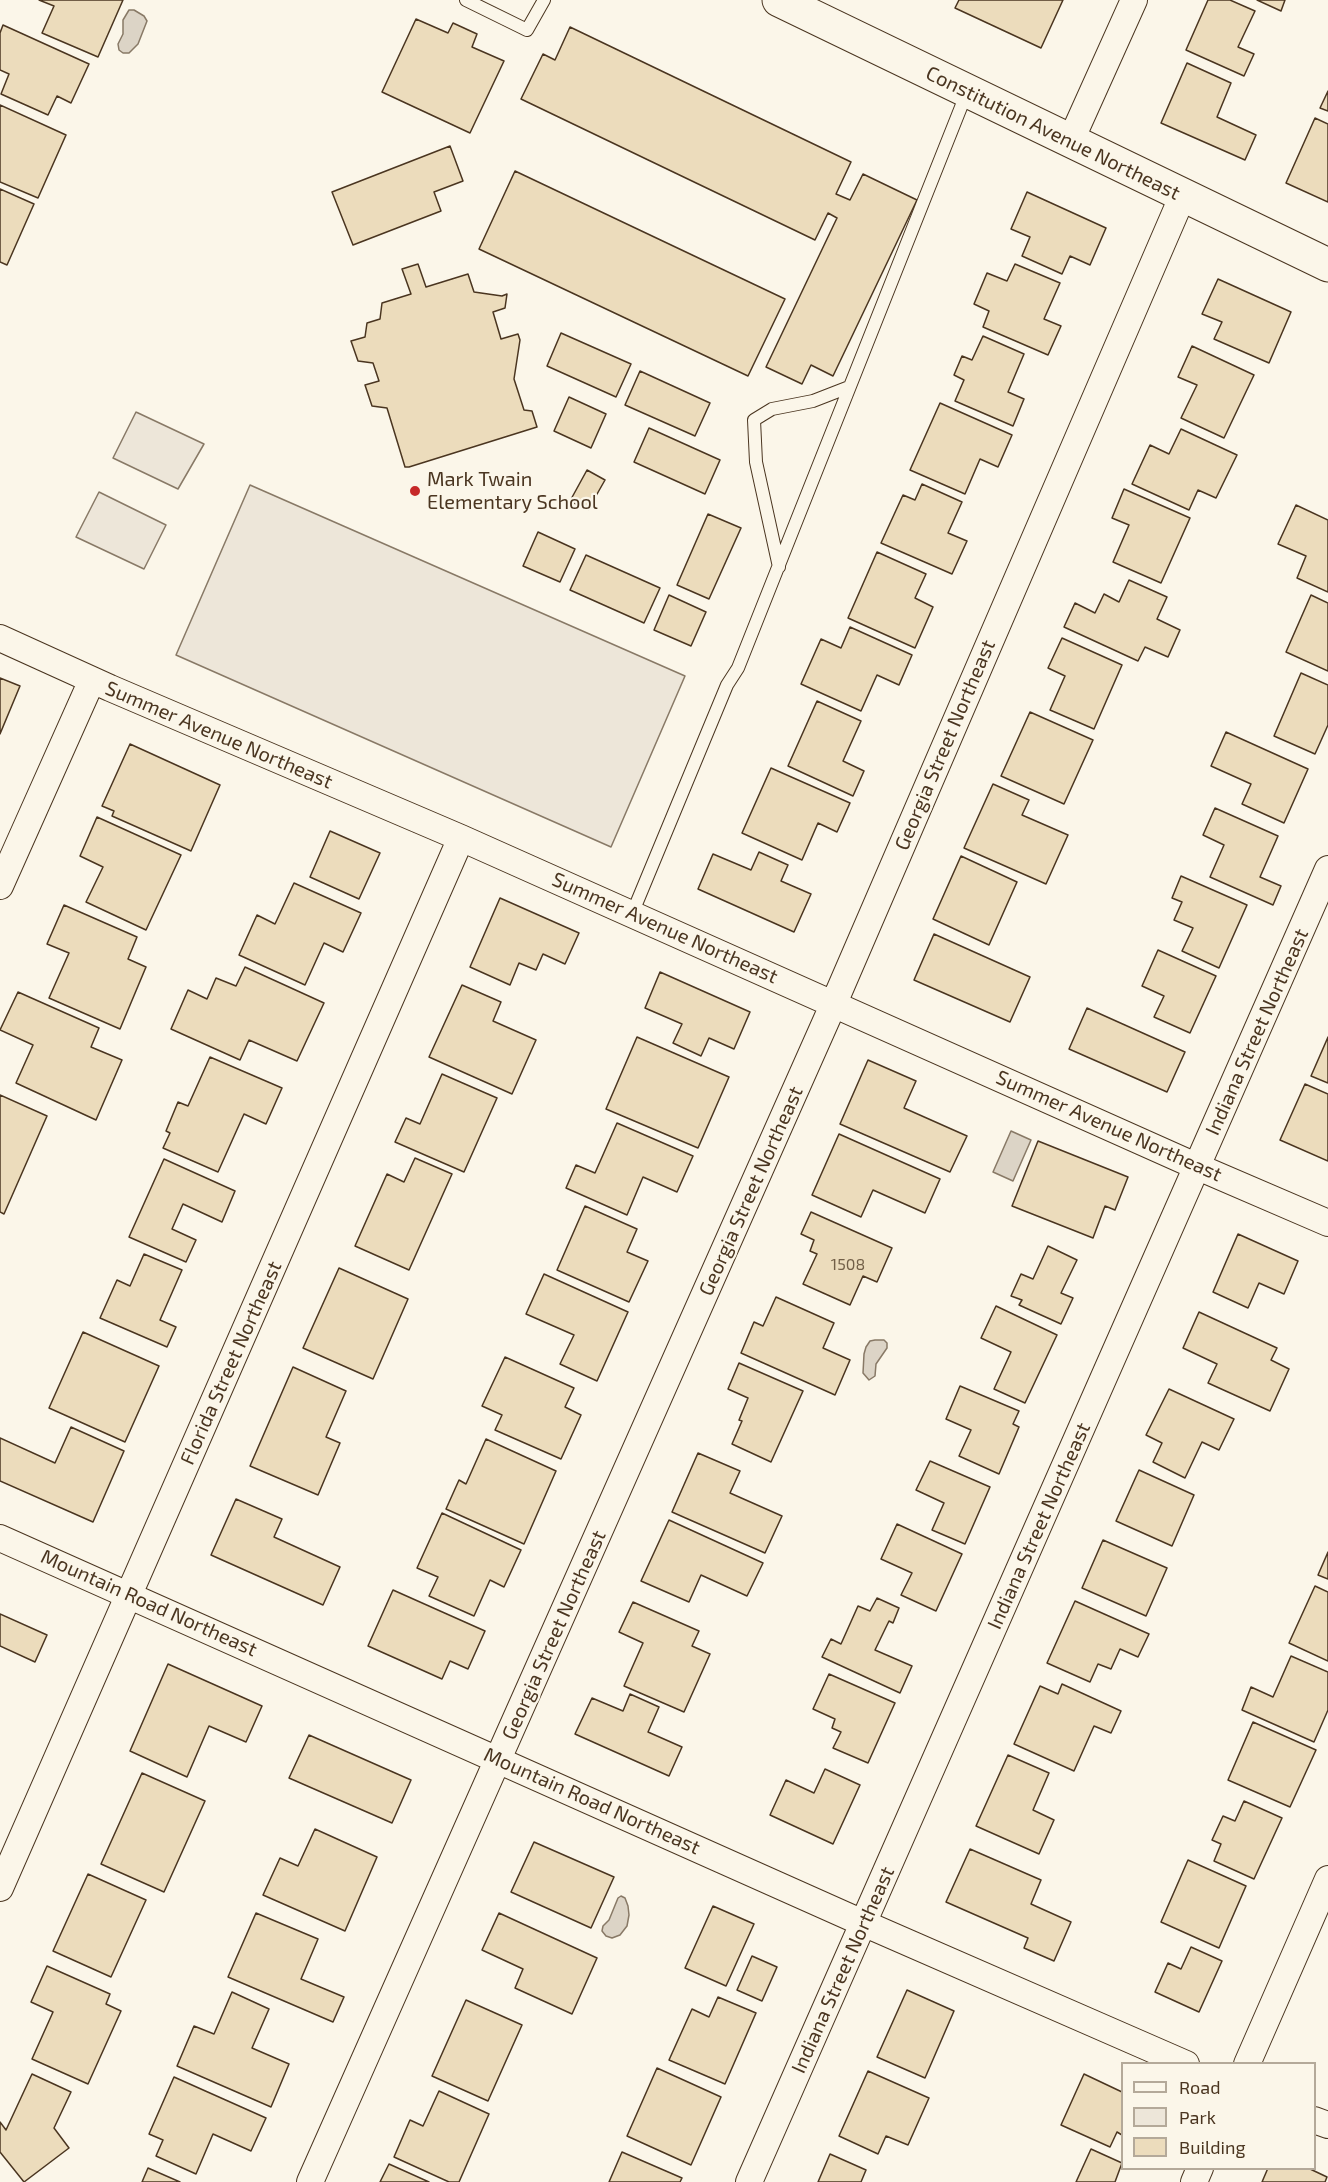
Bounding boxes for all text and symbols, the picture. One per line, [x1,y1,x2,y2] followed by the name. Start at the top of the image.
[922,61,1184,205] street label: Constitution Avenue Northeast
[427,467,598,514] place label: Mark Twain Elementary School
[408,484,422,498] marker: Mark Twain Elementary School
[890,636,1000,854] street label: Georgia Street Northeast
[102,676,336,794] street label: Summer Avenue Northeast
[548,867,782,989] street label: Summer Avenue Northeast
[1201,925,1313,1139] street label: Indiana Street Northeast
[992,1065,1226,1187] street label: Summer Avenue Northeast
[694,1083,808,1299] street label: Georgia Street Northeast
[831,1255,865,1275] house number: 1508
[175,1258,287,1468] street label: Florida Street Northeast
[983,1419,1095,1633] street label: Indiana Street Northeast
[497,1527,611,1743] street label: Georgia Street Northeast
[37,1544,261,1662] street label: Mountain Road Northeast
[480,1742,704,1860] street label: Mountain Road Northeast
[787,1863,899,2077] street label: Indiana Street Northeast
[1121,2062,1316,2170] legend
[1179,2076,1220,2098] text: Road
[1179,2106,1216,2128] text: Park
[1179,2136,1246,2158] text: Building

